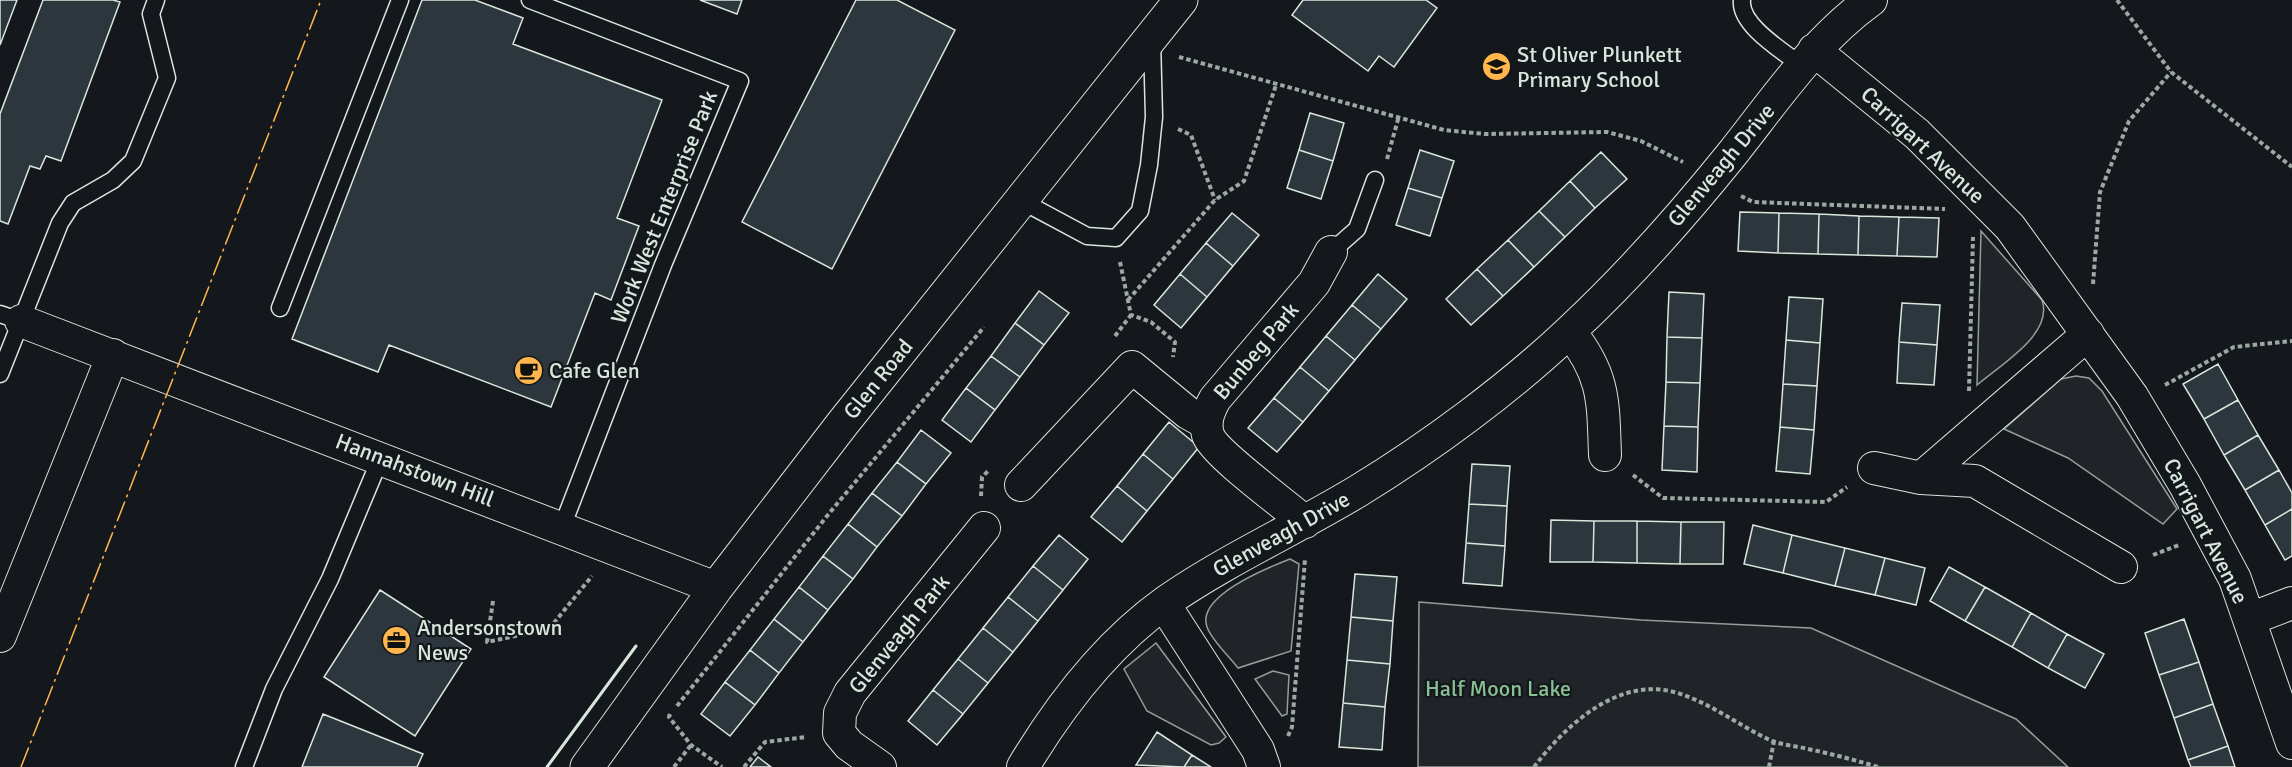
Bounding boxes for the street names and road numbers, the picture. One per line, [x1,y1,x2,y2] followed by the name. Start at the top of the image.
[1855,81,1991,209] street label: Carrigart Avenue
[605,86,723,328] street label: Work West Enterprise Park
[1662,98,1780,232] street label: Glenveagh Drive
[1208,297,1304,405] street label: Bunbeg Park
[838,333,918,425] street label: Glen Road
[332,427,498,513] street label: Hannahstown Hill
[2158,454,2254,608] street label: Carrigart Avenue
[1208,485,1354,583] street label: Glenveagh Drive
[843,569,955,699] street label: Glenveagh Park

